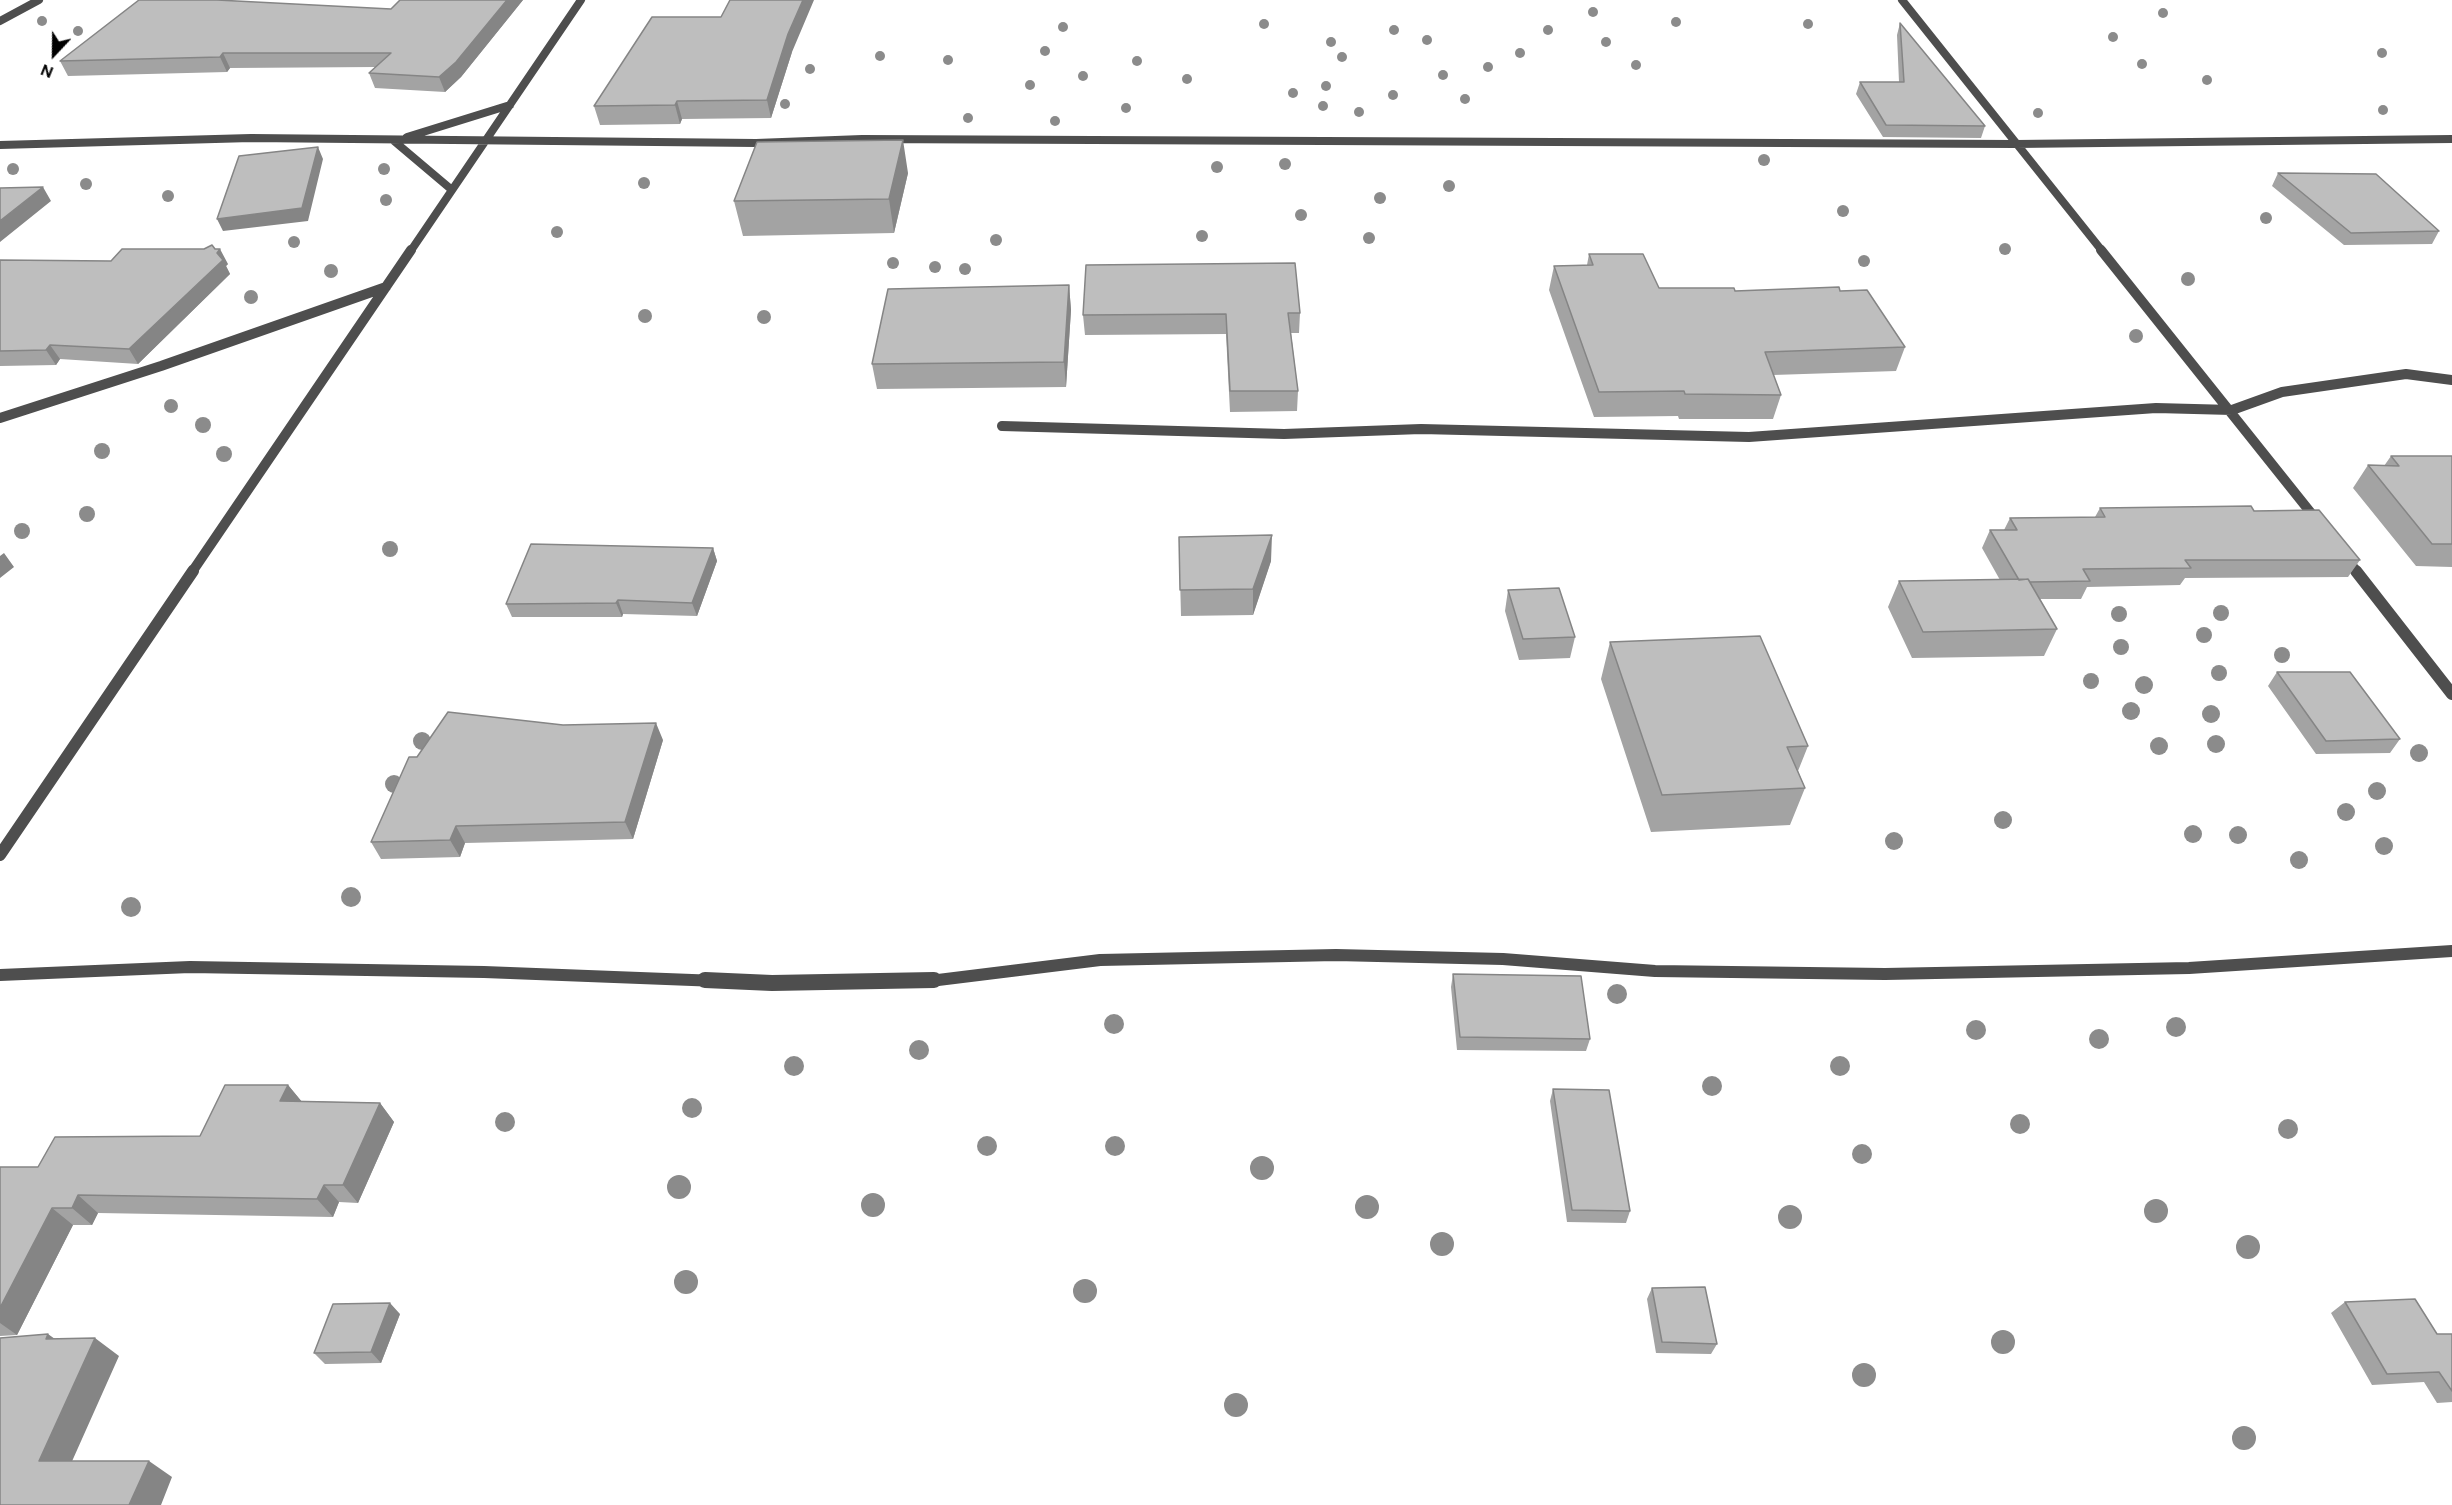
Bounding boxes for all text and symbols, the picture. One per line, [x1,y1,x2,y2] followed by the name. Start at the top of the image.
[24,24,84,84] north arrow
[38,59,56,83] text: N

